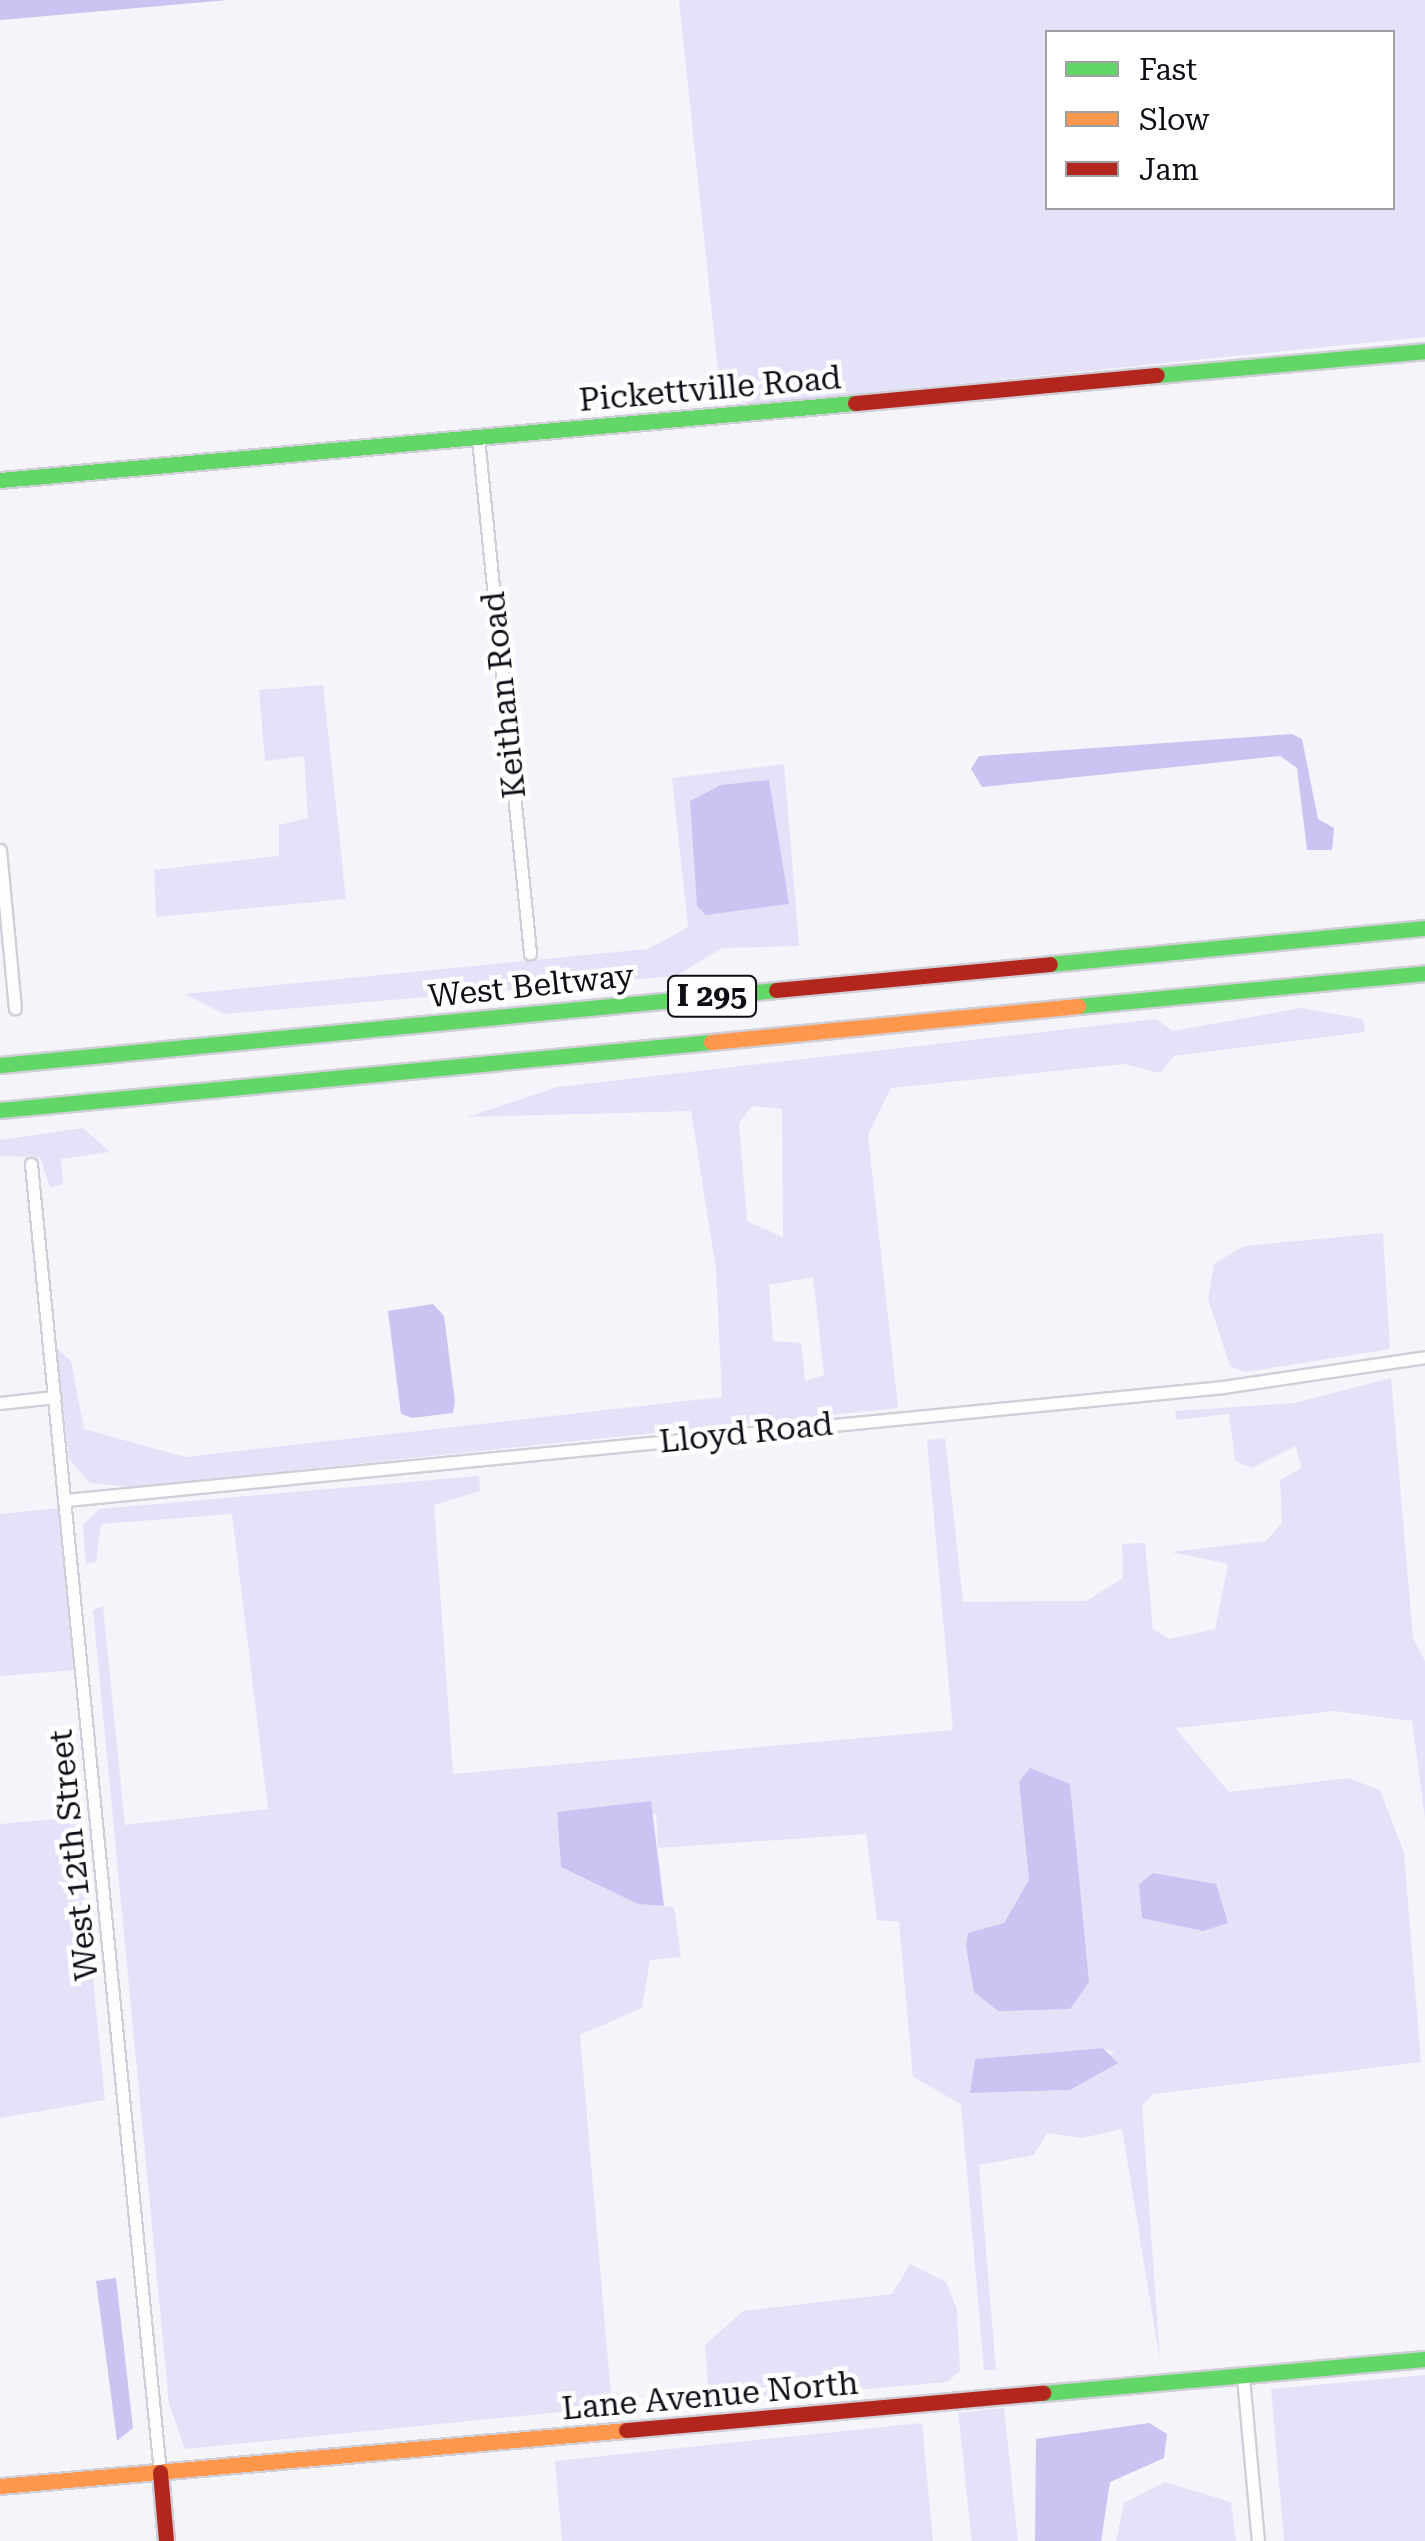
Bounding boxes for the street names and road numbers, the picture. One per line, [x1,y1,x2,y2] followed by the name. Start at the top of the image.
[577,358,843,420] street label: Pickettville Road
[474,590,534,800] street label: Keithan Road
[426,956,636,1016] street label: West Beltway
[667,971,757,1021] road number: I 295
[657,1405,835,1461] street label: Lloyd Road
[42,1728,106,1982] street label: West 12th Street
[560,2364,860,2428] street label: Lane Avenue North

